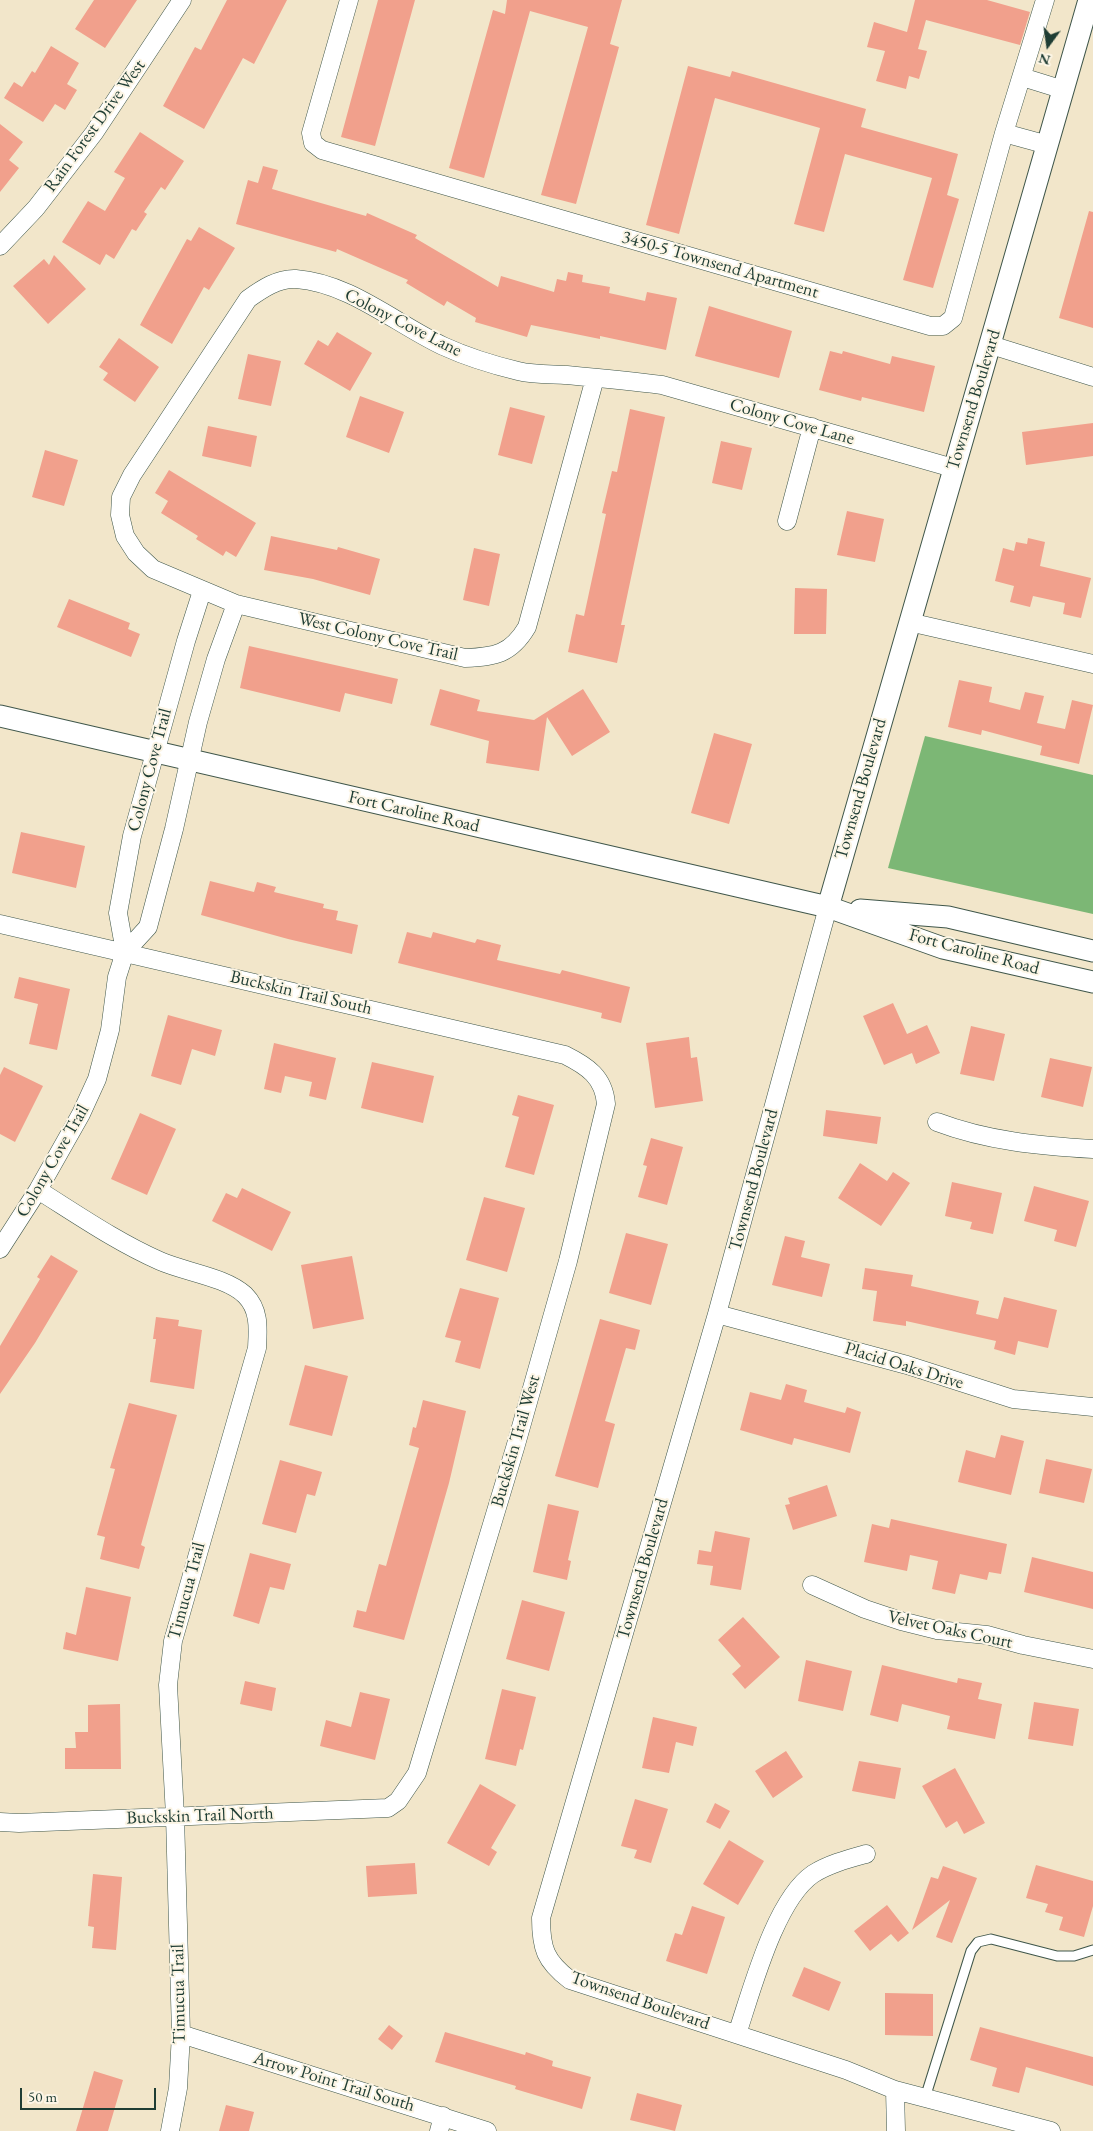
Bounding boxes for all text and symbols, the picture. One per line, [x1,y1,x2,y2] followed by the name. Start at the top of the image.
[1023,20,1073,70] north arrow
[1037,49,1052,70] text: N
[40,56,150,196] street label: Rain Forest Drive West
[619,227,821,303] street label: 3450-5 Townsend Apartment
[341,284,465,362] street label: Colony Cove Lane
[942,327,1006,473] street label: Townsend Boulevard
[727,394,857,450] street label: Colony Cove Lane
[296,608,460,666] street label: West Colony Cove Trail
[123,706,177,834] street label: Colony Cove Trail
[831,716,891,862] street label: Townsend Boulevard
[346,786,482,838] street label: Fort Caroline Road
[906,924,1042,980] street label: Fort Caroline Road
[228,966,374,1020] street label: Buckskin Trail South
[12,1101,94,1221] street label: Colony Cove Trail
[725,1107,783,1253] street label: Townsend Boulevard
[842,1338,966,1394] street label: Placid Oaks Drive
[487,1372,545,1510] street label: Buckskin Trail West
[613,1496,673,1642] street label: Townsend Boulevard
[164,1540,210,1642] street label: Timucua Trail
[886,1606,1014,1654] street label: Velvet Oaks Court
[126,1803,274,1829] street label: Buckskin Trail North
[167,1944,191,2044] street label: Timucua Trail
[568,1967,712,2035] street label: Townsend Boulevard
[251,2047,417,2117] street label: Arrow Point Trail South
[22,2078,159,2110] scale bar
[28,2087,57,2106] text: 50 m

